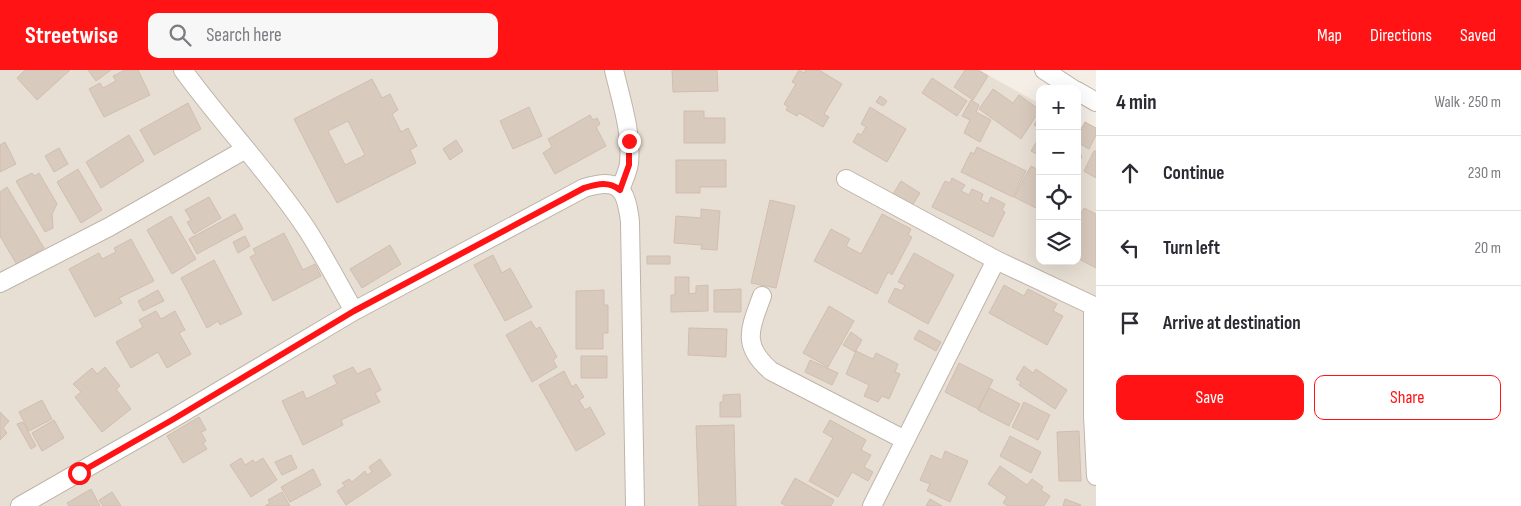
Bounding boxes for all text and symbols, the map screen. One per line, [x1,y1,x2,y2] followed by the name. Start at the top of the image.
[148,13,498,58] search box
[25,21,118,50] text: Streetwise
[166,21,194,49] icon: search
[206,24,282,47] text: Search here
[1317,25,1342,46] text: Map
[1370,25,1432,46] text: Directions
[1460,25,1496,46] text: Saved
[1036,85,1081,265] map controls
[1036,85,1081,130] button: +
[1116,90,1157,115] text: 4 min
[1435,93,1501,112] text: Walk · 250 m
[618,130,641,153] route end
[1036,130,1081,175] button: −
[1116,159,1144,187] icon: ahead
[1163,162,1224,185] text: Continue
[1468,164,1501,183] text: 230 m
[1036,175,1081,220] button: locate
[1036,220,1081,265] button: layers
[1116,234,1144,262] icon: left
[1163,237,1220,260] text: Turn left
[1474,239,1501,258] text: 20 m
[1116,309,1144,337] icon: arrive
[1163,312,1301,335] text: Arrive at destination
[1116,375,1304,420] button: Save
[1314,375,1501,420] button: Share
[68,462,91,485] route start

